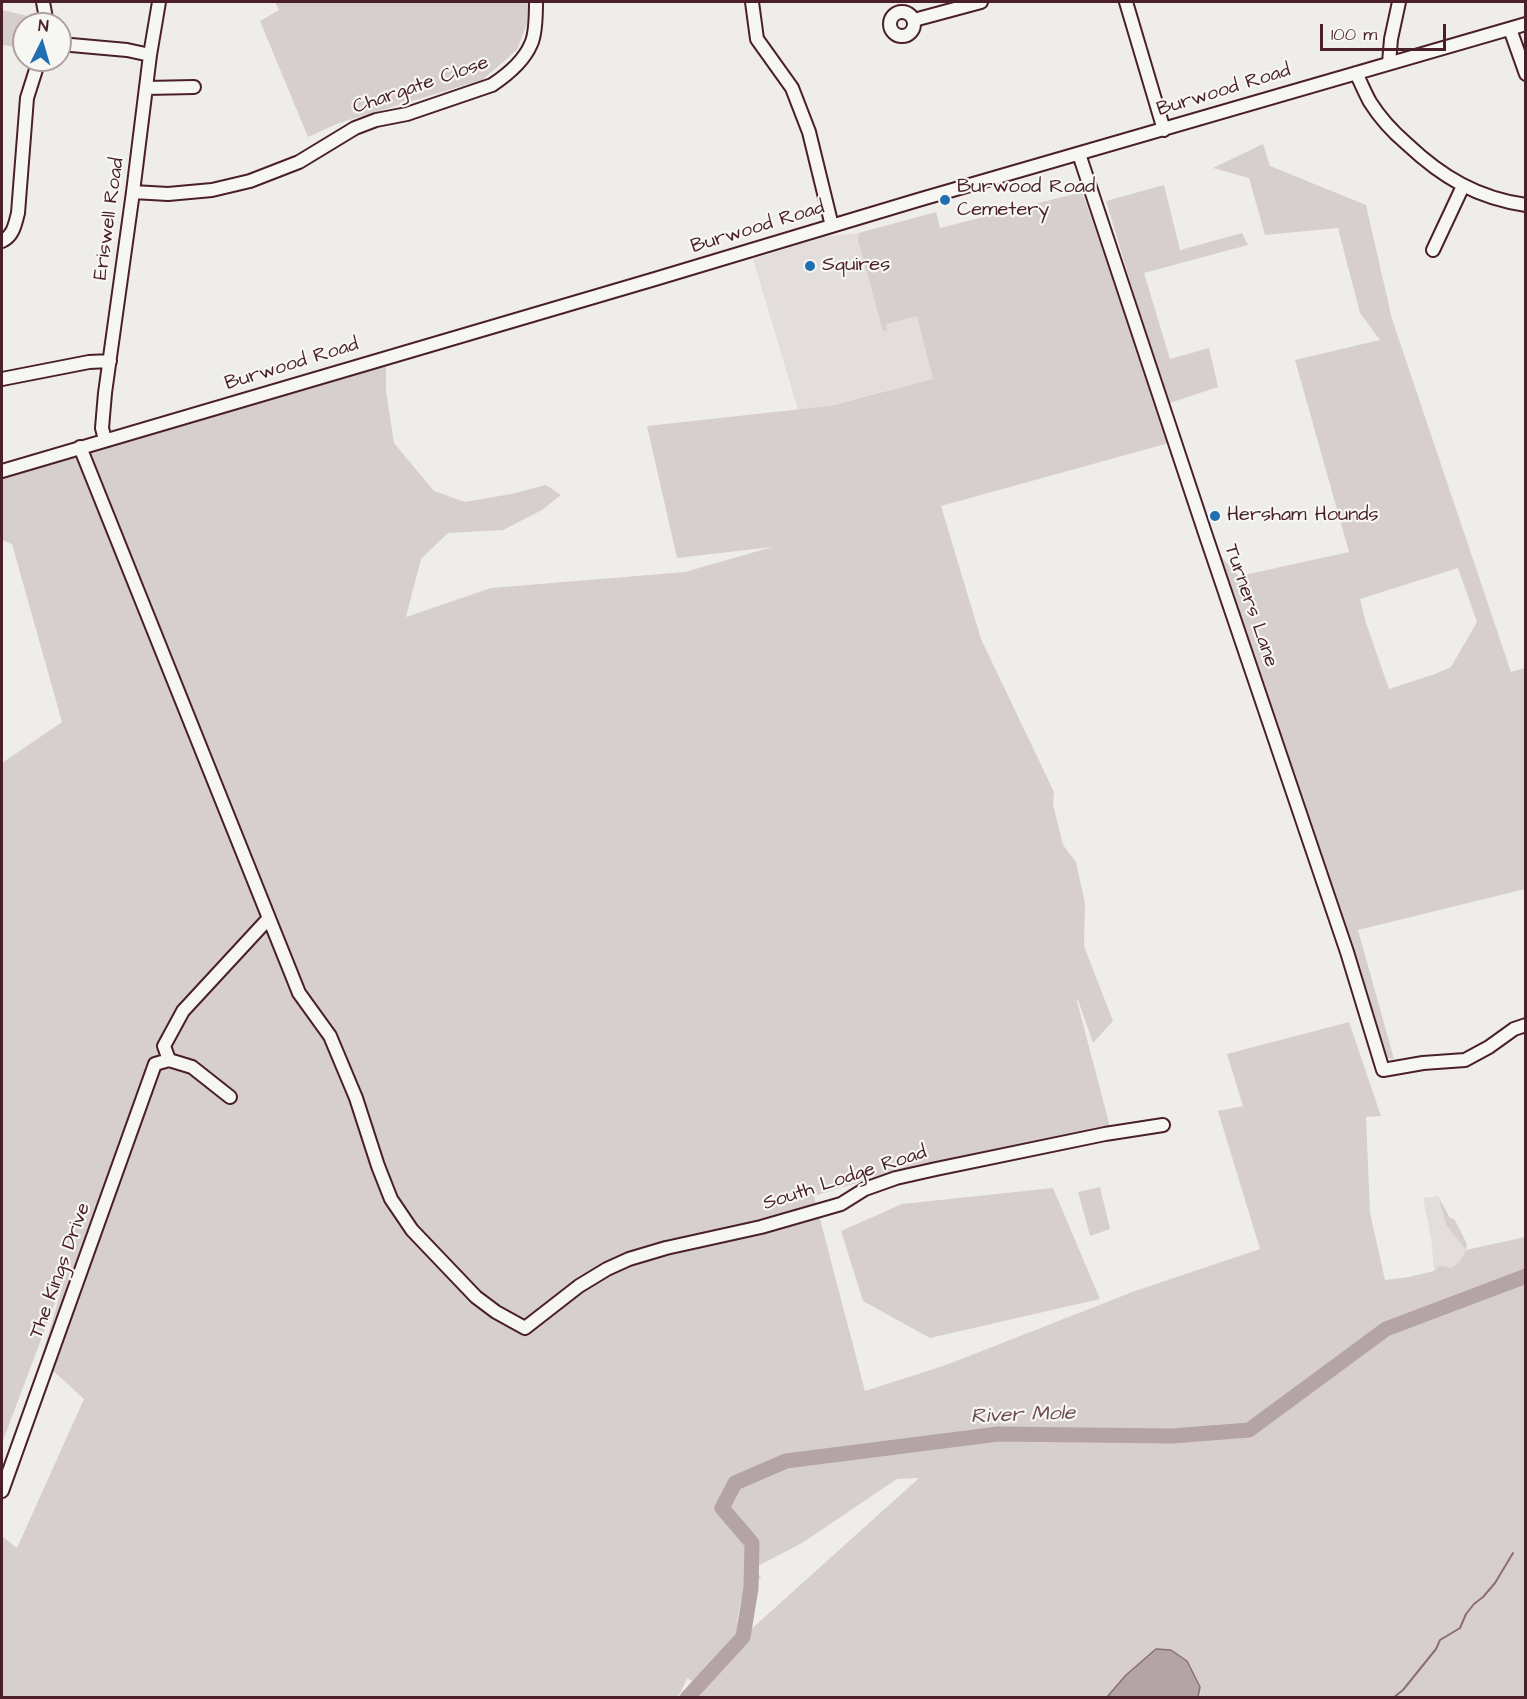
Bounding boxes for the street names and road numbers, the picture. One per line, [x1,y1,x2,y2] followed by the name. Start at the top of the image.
[350,52,492,120] street label: Chargate Close
[1154,59,1294,123] street label: Burwood Road
[90,156,130,282] street label: Eriswell Road
[688,196,828,260] street label: Burwood Road
[222,333,362,397] street label: Burwood Road
[1218,541,1282,671] street label: Turners Lane
[760,1141,930,1217] street label: South Lodge Road
[25,1200,97,1342] street label: The Kings Drive

